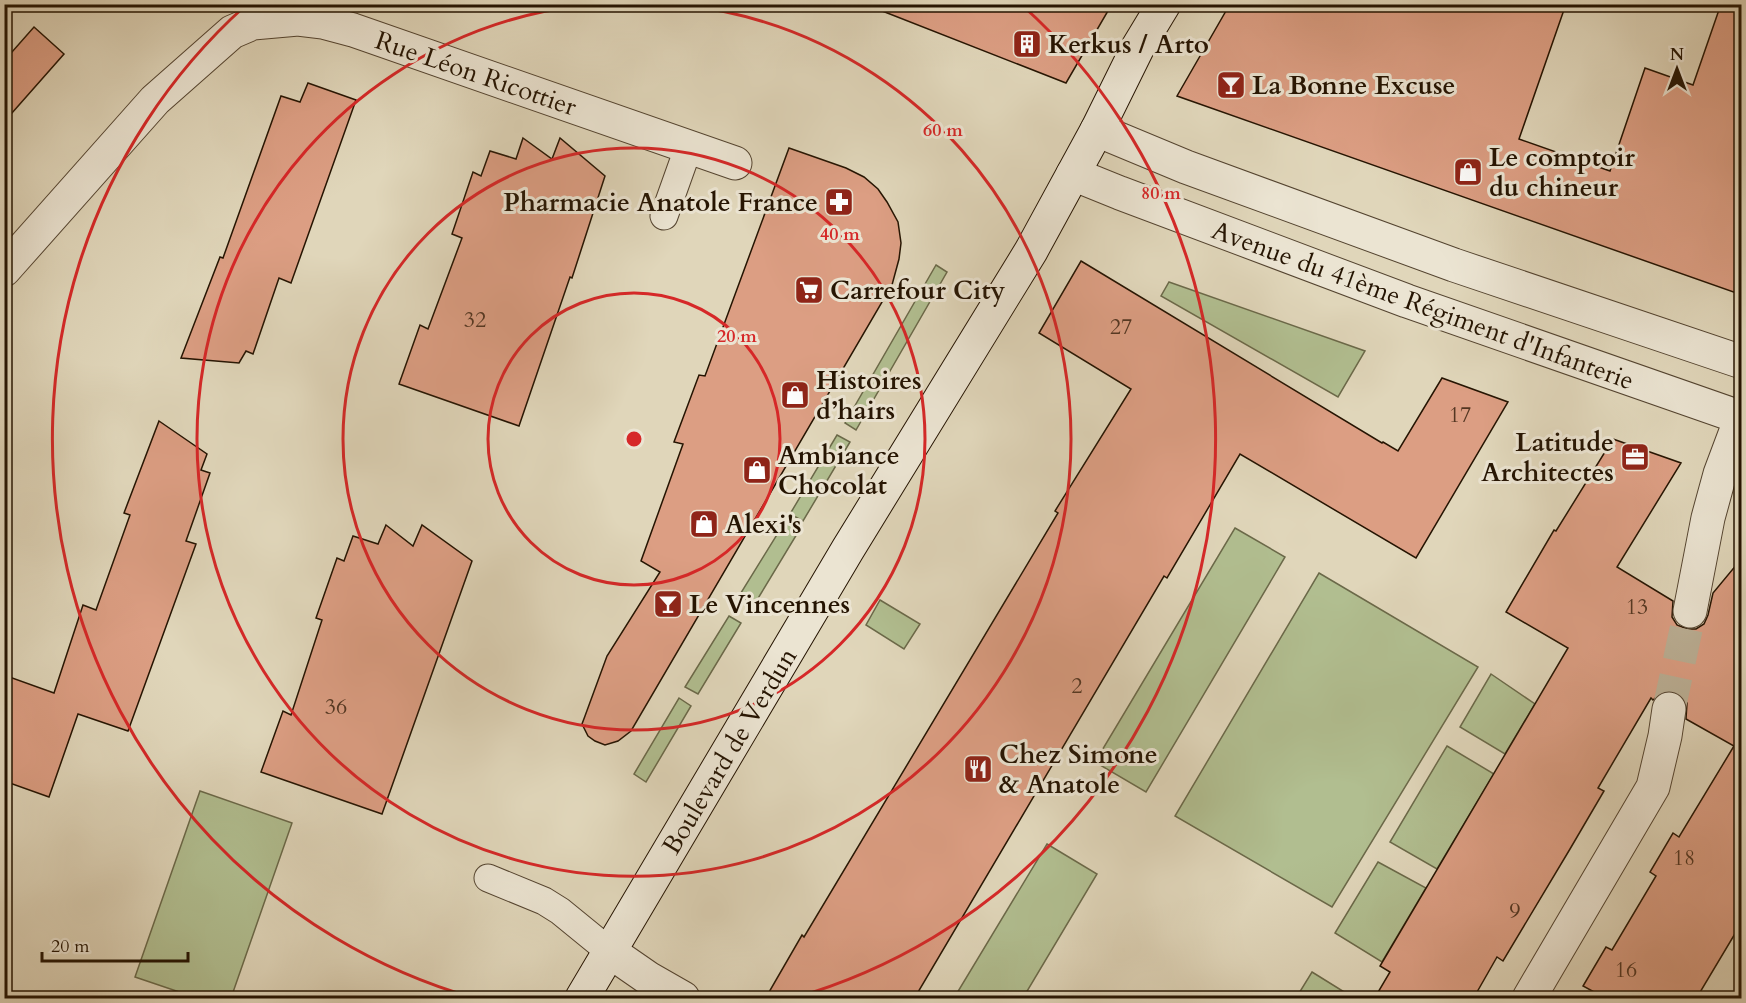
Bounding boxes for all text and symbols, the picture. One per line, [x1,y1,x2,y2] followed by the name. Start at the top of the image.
[371,23,582,124] street label: Rue Léon Ricottier
[1048,27,1209,62] place label: Kerkus / Arto
[1011,28,1043,60] building icon: Kerkus / Arto
[1647,39,1707,99] north arrow
[1670,44,1684,66] text: N
[1252,68,1455,103] place label: La Bonne Excuse
[1215,69,1247,101] bar icon: La Bonne Excuse
[923,118,963,143] text: 60 m
[1489,140,1635,205] place label: Le comptoir du chineur
[1452,156,1484,188] shop icon: Le comptoir du chineur
[1141,181,1181,206] text: 80 m
[503,185,818,220] place label: Pharmacie Anatole France
[823,186,855,218] pharmacy icon: Pharmacie Anatole France
[1207,213,1639,398] street label: Avenue du 41ème Régiment d'Infanterie
[820,222,860,247] text: 40 m
[830,273,1006,308] place label: Carrefour City
[793,274,825,306] supermarket icon: Carrefour City
[464,305,486,335] house number: 32
[1110,312,1132,342] house number: 27
[717,324,757,349] text: 20 m
[816,363,922,428] place label: Histoires d’hairs
[779,379,811,411] shop icon: Histoires d’hairs
[1449,400,1471,430] house number: 17
[1481,425,1614,490] place label: Latitude Architectes
[624,429,644,449] centre of rings
[778,438,900,503] place label: Ambiance Chocolat
[1619,441,1651,473] office icon: Latitude Architectes
[741,454,773,486] shop icon: Ambiance Chocolat
[725,507,802,542] place label: Alexi's
[688,508,720,540] shop icon: Alexi's
[689,587,850,622] place label: Le Vincennes
[652,588,684,620] bar icon: Le Vincennes
[1626,592,1648,622] house number: 13
[654,641,805,861] street label: Boulevard de Verdun
[1071,671,1083,701] house number: 2
[325,692,347,722] house number: 36
[999,737,1158,802] place label: Chez Simone & Anatole
[962,753,994,785] restaurant icon: Chez Simone & Anatole
[1673,843,1695,873] house number: 18
[1509,896,1521,926] house number: 9
[42,925,188,963] scale bar
[51,934,90,959] text: 20 m
[1615,955,1637,985] house number: 16

